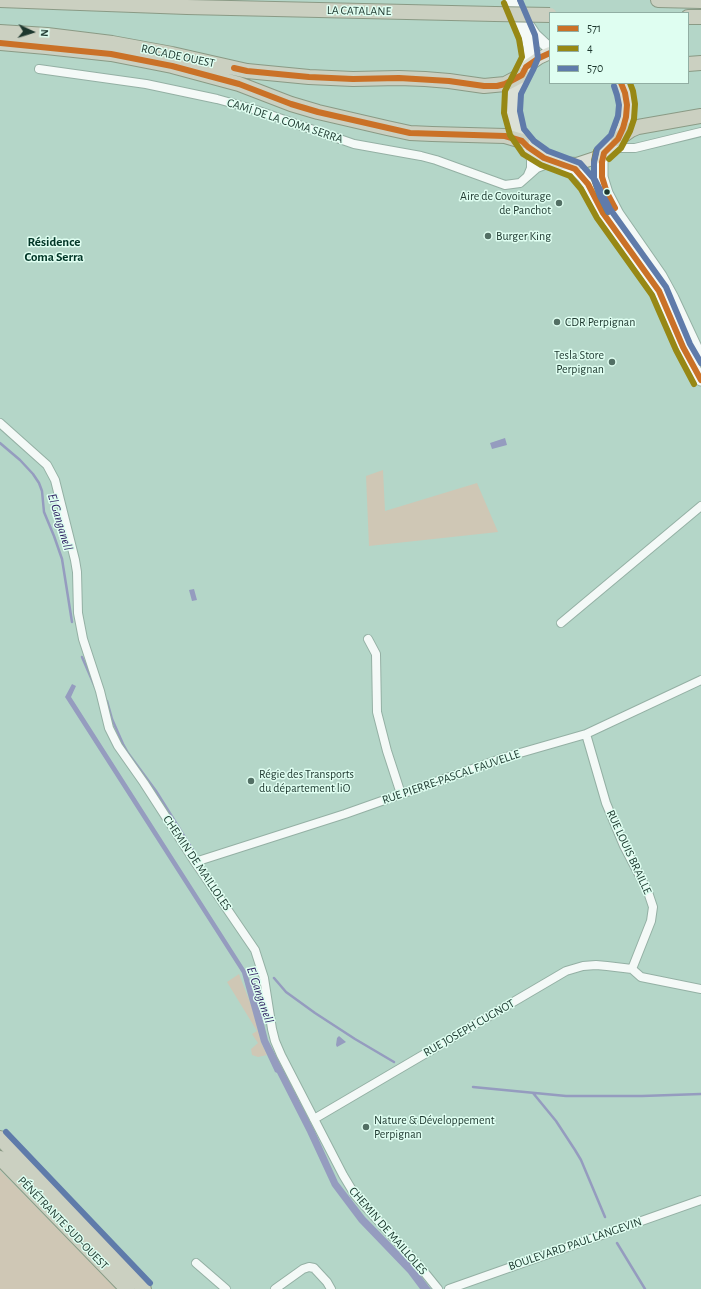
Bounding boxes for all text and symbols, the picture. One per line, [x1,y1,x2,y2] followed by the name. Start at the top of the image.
[327,3,391,19] street label: LA CATALANE
[12,12,52,52] north arrow
[549,12,689,84] legend
[587,22,601,34] text: 571
[39,29,50,37] text: N
[140,41,216,71] street label: ROCADE OUEST
[587,42,593,54] text: 4
[587,62,603,74] text: 570
[225,95,345,147] street label: CAMÍ DE LA COMA SERRA
[602,187,612,197] unlabelled marker
[460,189,551,217] place label: Aire de Covoiturage de Panchot
[554,198,564,208] marker: Aire de Covoiturage de Panchot
[496,229,551,243] place label: Burger King
[483,231,493,241] marker: Burger King
[24,234,84,265] district label: Résidence Coma Serra
[565,315,635,329] place label: CDR Perpignan
[552,317,562,327] marker: CDR Perpignan
[554,348,604,376] place label: Tesla Store Perpignan
[607,357,617,367] marker: Tesla Store Perpignan
[44,492,76,552] water label: El Ganganell
[380,747,522,807] street label: RUE PIERRE-PASCAL FAUVELLE
[259,767,354,795] place label: Régie des Transports du département liO
[246,776,256,786] marker: Régie des Transports du département liO
[603,808,655,896] street label: RUE LOUIS BRAILLE
[160,813,234,913] street label: CHEMIN DE MAILLOLES
[243,965,277,1025] water label: El Ganganell
[421,996,517,1060] street label: RUE JOSEPH CUGNOT
[374,1113,494,1141] place label: Nature & Développement Perpignan
[361,1122,371,1132] marker: Nature & Développement Perpignan
[15,1173,111,1273] street label: PÉNÉTRANTE SUD-OUEST
[346,1184,430,1278] street label: CHEMIN DE MAILLOLES
[506,1214,644,1274] street label: BOULEVARD PAUL LANGEVIN

